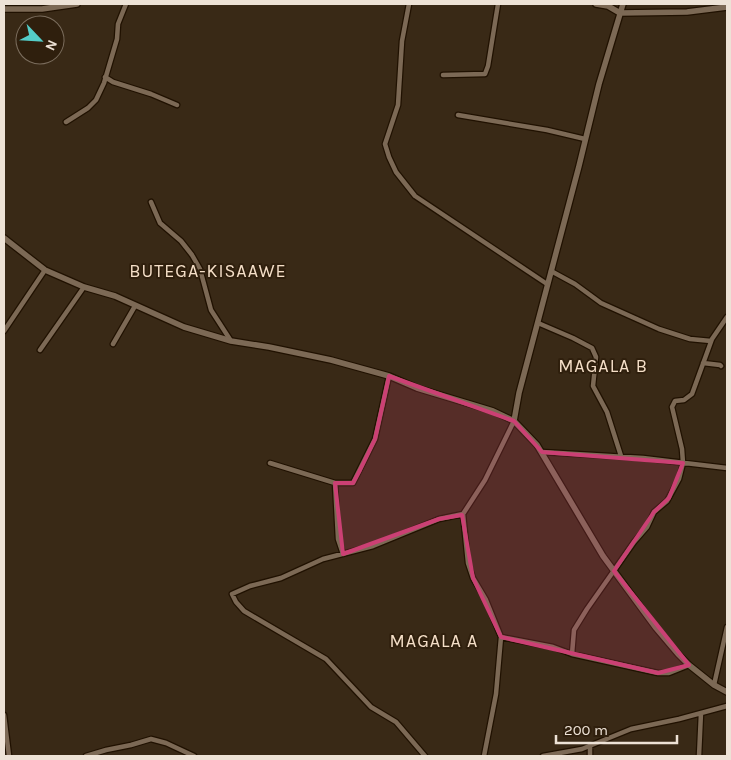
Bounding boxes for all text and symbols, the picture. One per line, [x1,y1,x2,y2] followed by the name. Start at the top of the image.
[15,15,65,65] north arrow
[42,37,61,53] text: N
[129,260,287,282] district label: BUTEGA-KISAAWE
[558,355,648,377] district label: MAGALA B
[390,630,478,652] district label: MAGALA A
[556,712,677,744] scale bar
[564,721,608,739] text: 200 m

